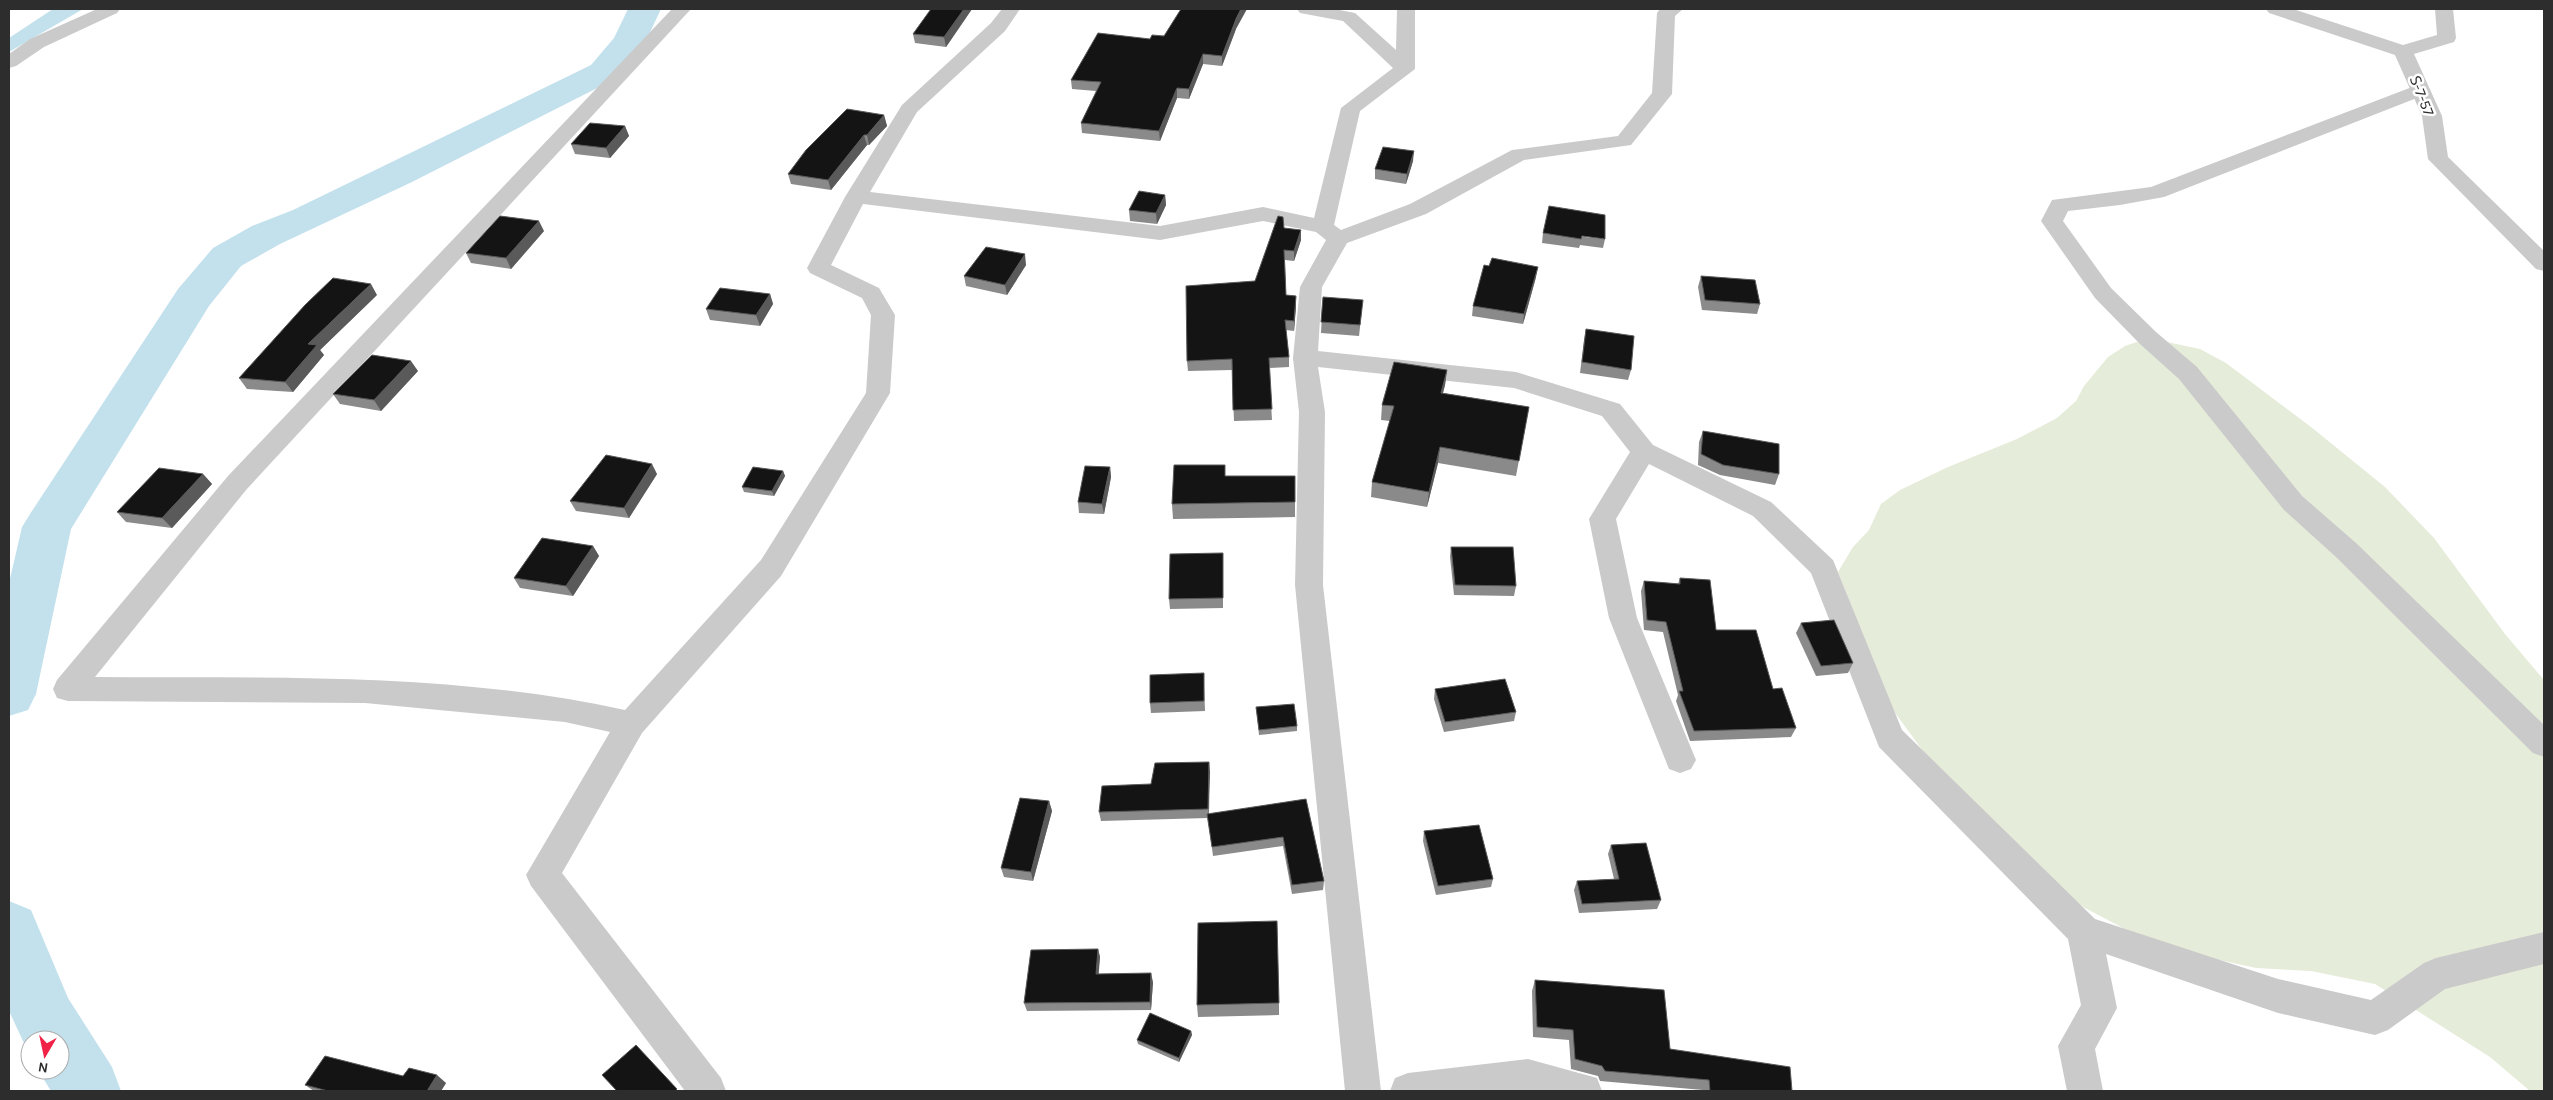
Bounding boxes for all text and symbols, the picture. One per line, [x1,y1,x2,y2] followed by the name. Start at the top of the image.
[2406,73,2438,119] street label: Տ-7-57
[20,1030,70,1080] north arrow
[37,1058,49,1077] text: N

